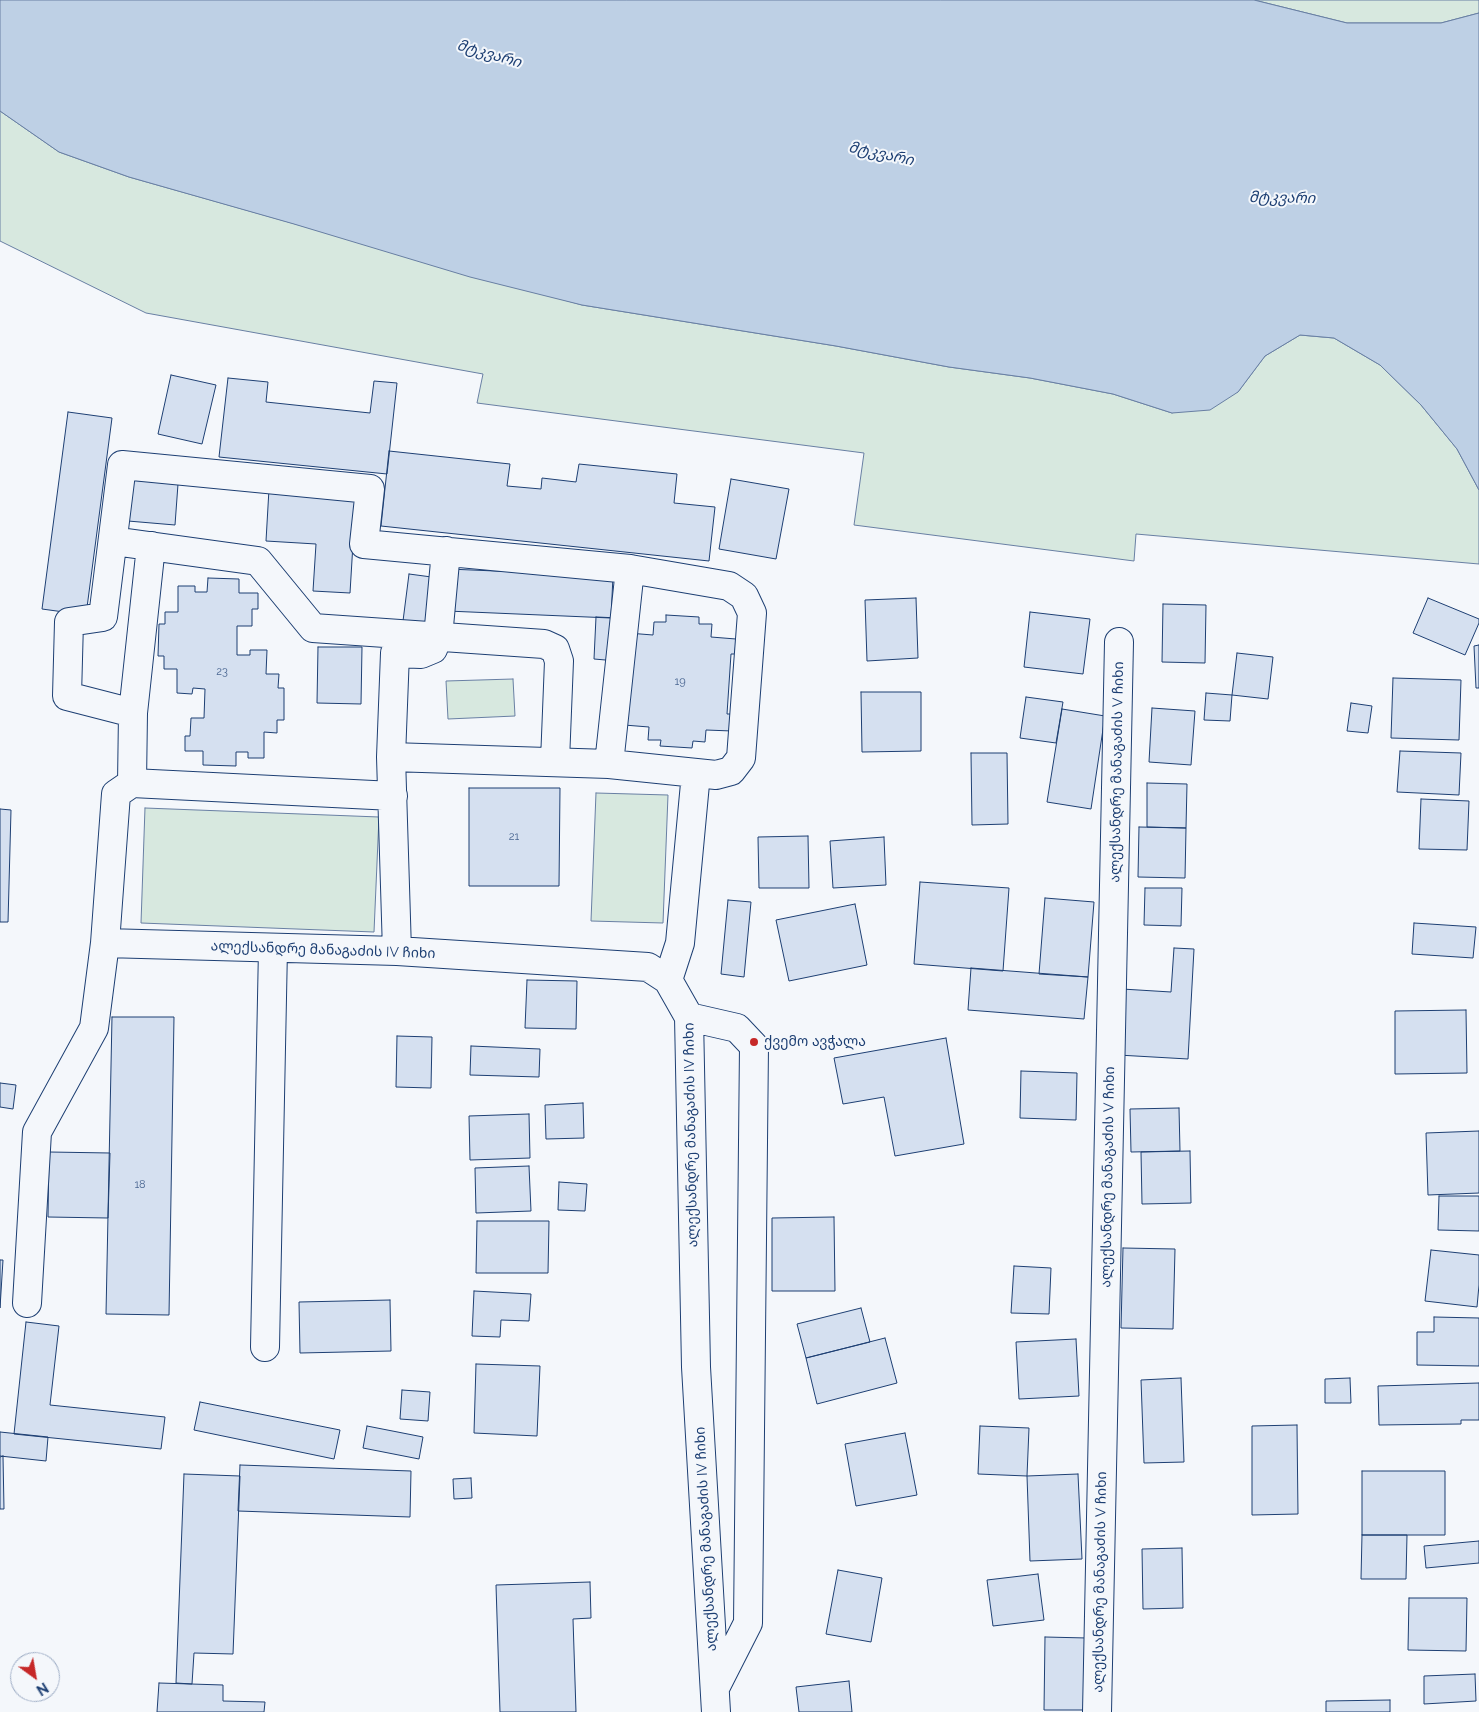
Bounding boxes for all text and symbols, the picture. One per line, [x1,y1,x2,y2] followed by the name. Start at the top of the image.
[455,36,523,72] water label: მტკვარი
[847,138,915,170] water label: მტკვარი
[1249,188,1315,208] water label: მტკვარი
[1107,661,1127,883] street label: ალექსანდრე მანაგაძის V ჩიხი
[216,665,228,679] house number: 23
[674,675,686,689] house number: 19
[509,830,519,844] house number: 21
[210,938,436,962] street label: ალექსანდრე მანაგაძის IV ჩიხი
[681,1022,701,1248] street label: ალექსანდრე მანაგაძის IV ჩიხი
[764,1034,866,1050] place label: ქვემო ავჭალა
[748,1036,760,1048] marker: ქვემო ავჭალა
[1098,1066,1118,1288] street label: ალექსანდრე მანაგაძის V ჩიხი
[134,1178,146,1192] house number: 18
[692,1426,720,1652] street label: ალექსანდრე მანაგაძის IV ჩიხი
[1090,1471,1110,1693] street label: ალექსანდრე მანაგაძის V ჩიხი
[10,1652,60,1702] north arrow
[34,1679,51,1698] text: N

